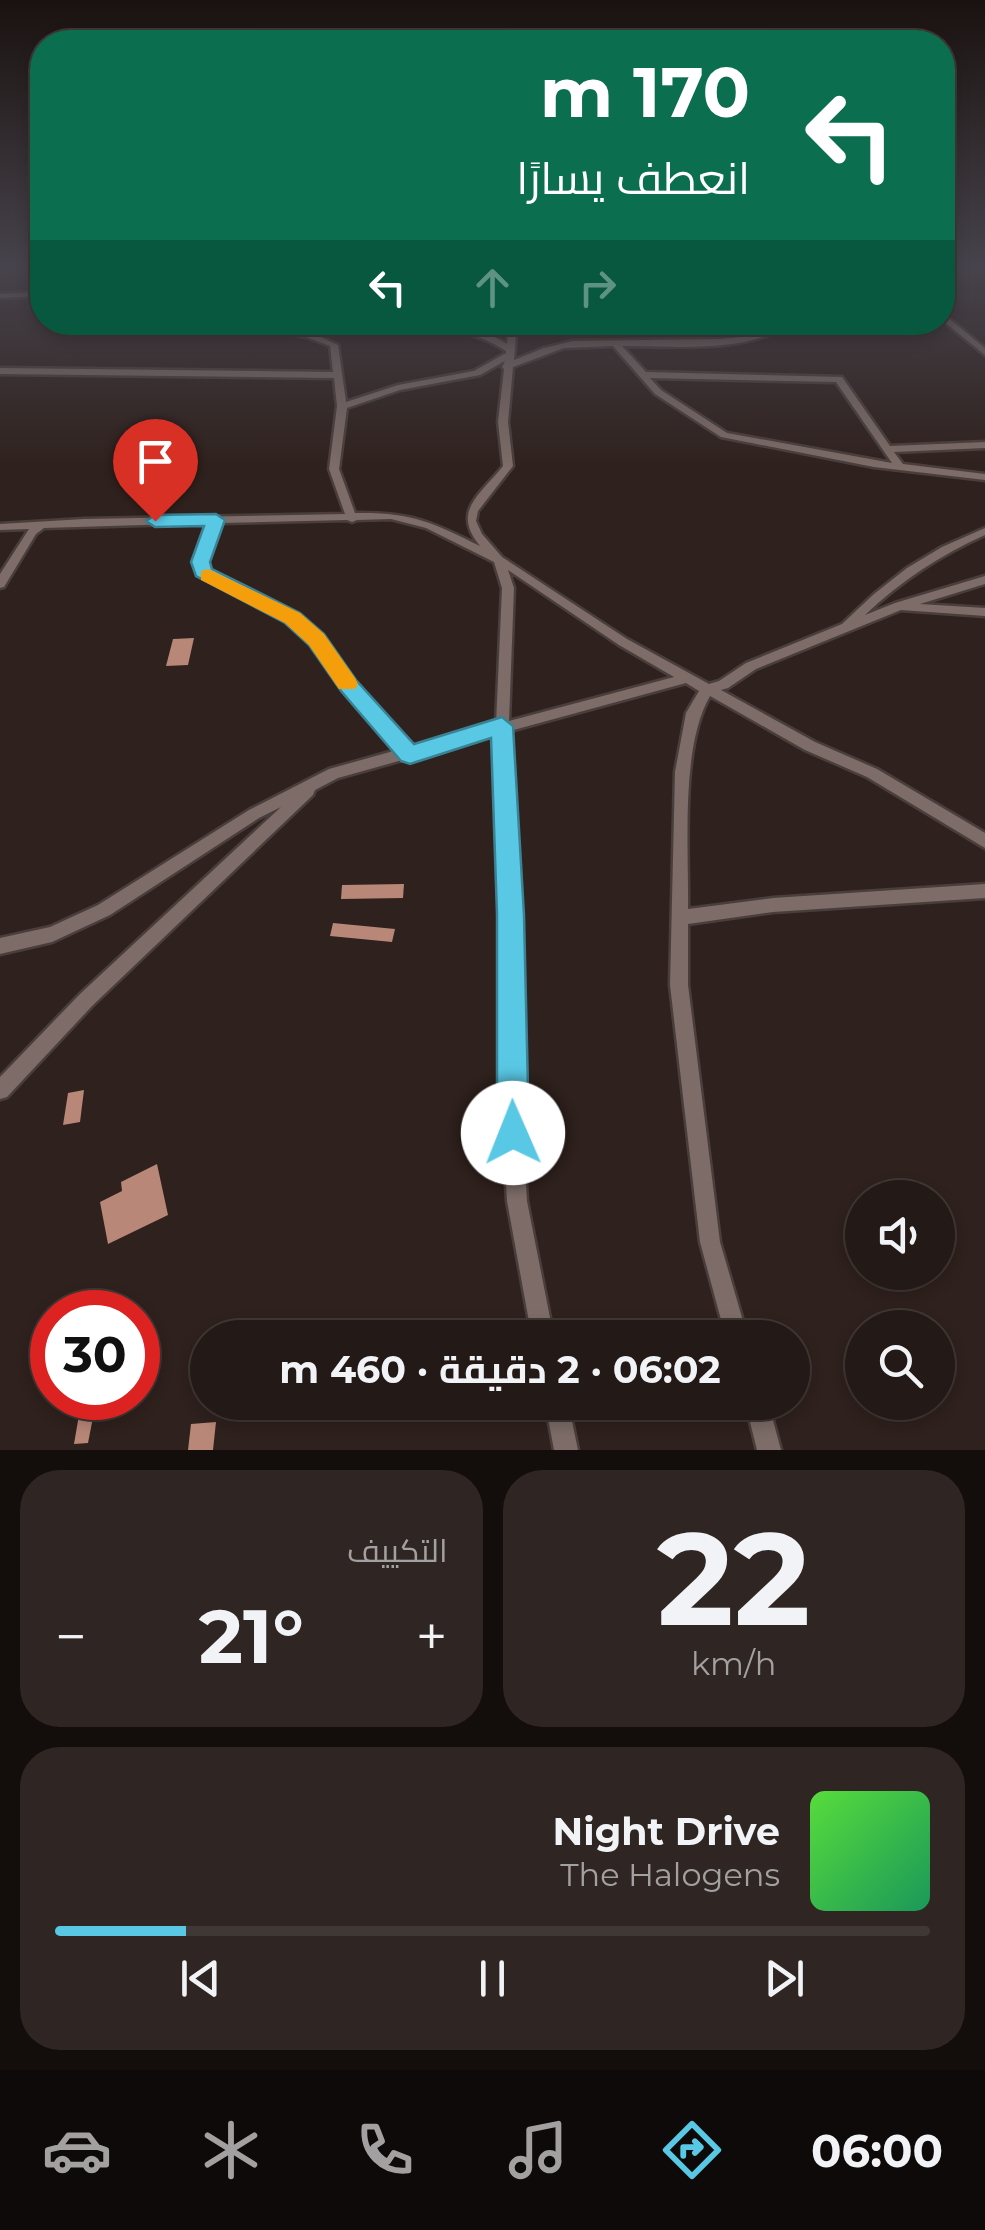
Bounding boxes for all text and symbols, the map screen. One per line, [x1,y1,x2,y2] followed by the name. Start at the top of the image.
[540,49,750,135] text: 170 m
[785,70,915,200] icon: left
[516,150,750,205] text: انعطف يسارًا
[360,260,415,315] icon: left
[465,260,520,315] icon: ahead
[570,260,625,315] icon: right
[113,419,198,522] pin
[128,434,183,489] icon: arrive
[461,1081,565,1185] position arrow
[845,1180,955,1420] map controls
[845,1180,955,1290] button: sound
[30,1290,160,1420] speed limit sign: 30
[845,1310,955,1420] button: search
[279,1346,721,1393] text: 06:02 · 2 دقيقة · 460 m
[657,1499,810,1658] text: 22
[347,1531,448,1570] text: التكييف
[199,1590,304,1682] text: 21°
[55,1603,87,1670] text: −
[416,1603,447,1670] text: +
[691,1644,776,1683] text: km/h
[553,1808,780,1855] text: Night Drive
[560,1855,780,1894] text: The Halogens
[173,1951,228,2006] icon: previous
[465,1951,520,2006] icon: pause
[757,1951,812,2006] icon: next
[42,2115,112,2185] icon: car
[196,2115,266,2185] icon: climate
[350,2115,420,2185] icon: phone
[503,2115,573,2185] icon: music
[657,2115,727,2185] icon: directions
[811,2123,943,2178] text: 06:00

